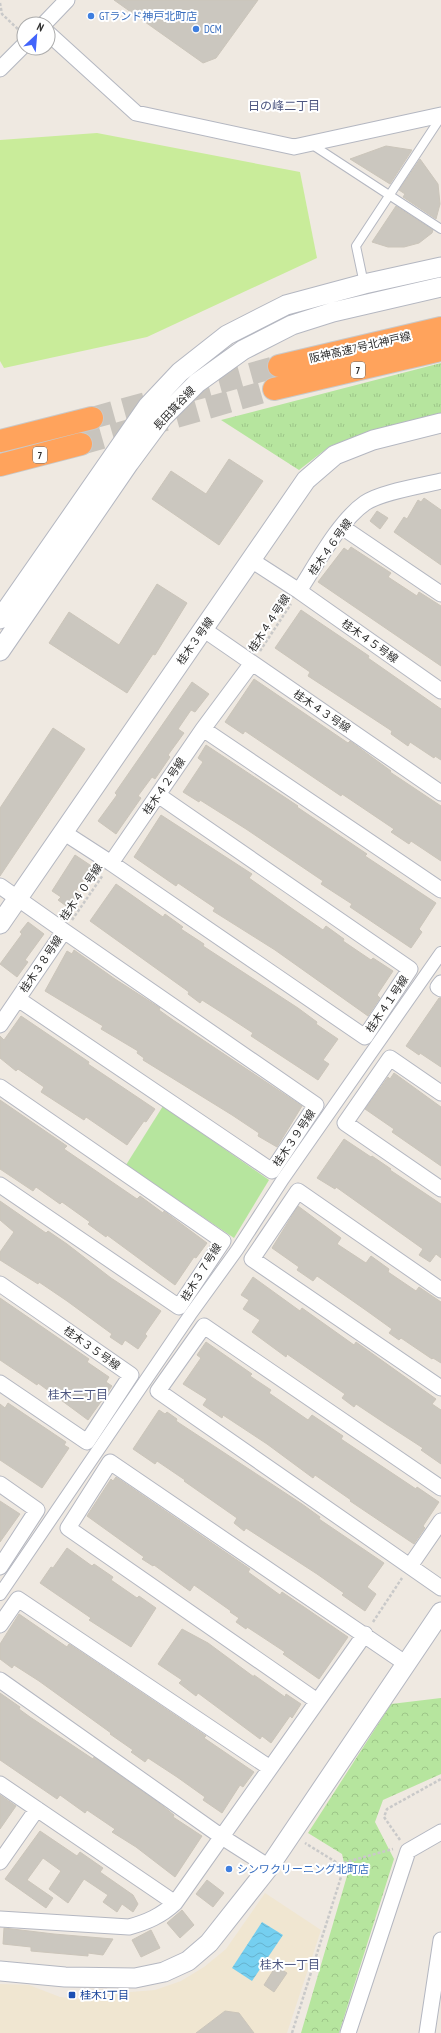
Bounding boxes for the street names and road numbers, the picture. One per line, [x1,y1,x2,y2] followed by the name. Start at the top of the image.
[308,328,412,366] street label: 阪神高速7号北神戸線
[351,362,365,378] road number: 7
[150,383,198,433] street label: 長田箕谷線
[33,447,47,463] road number: 7
[305,516,355,578] street label: 桂木４６号線
[245,592,293,654] street label: 桂木４４号線
[173,614,217,668] street label: 桂木３号線
[339,616,401,666] street label: 桂木４５号線
[291,687,353,735] street label: 桂木４３号線
[140,755,188,817] street label: 桂木４２号線
[57,861,105,923] street label: 桂木４０号線
[17,933,65,995] street label: 桂木３８号線
[363,973,411,1035] street label: 桂木４１号線
[270,1107,318,1169] street label: 桂木３９号線
[178,1240,224,1304] street label: 桂木３７号線
[61,1323,123,1373] street label: 桂木３５号線

